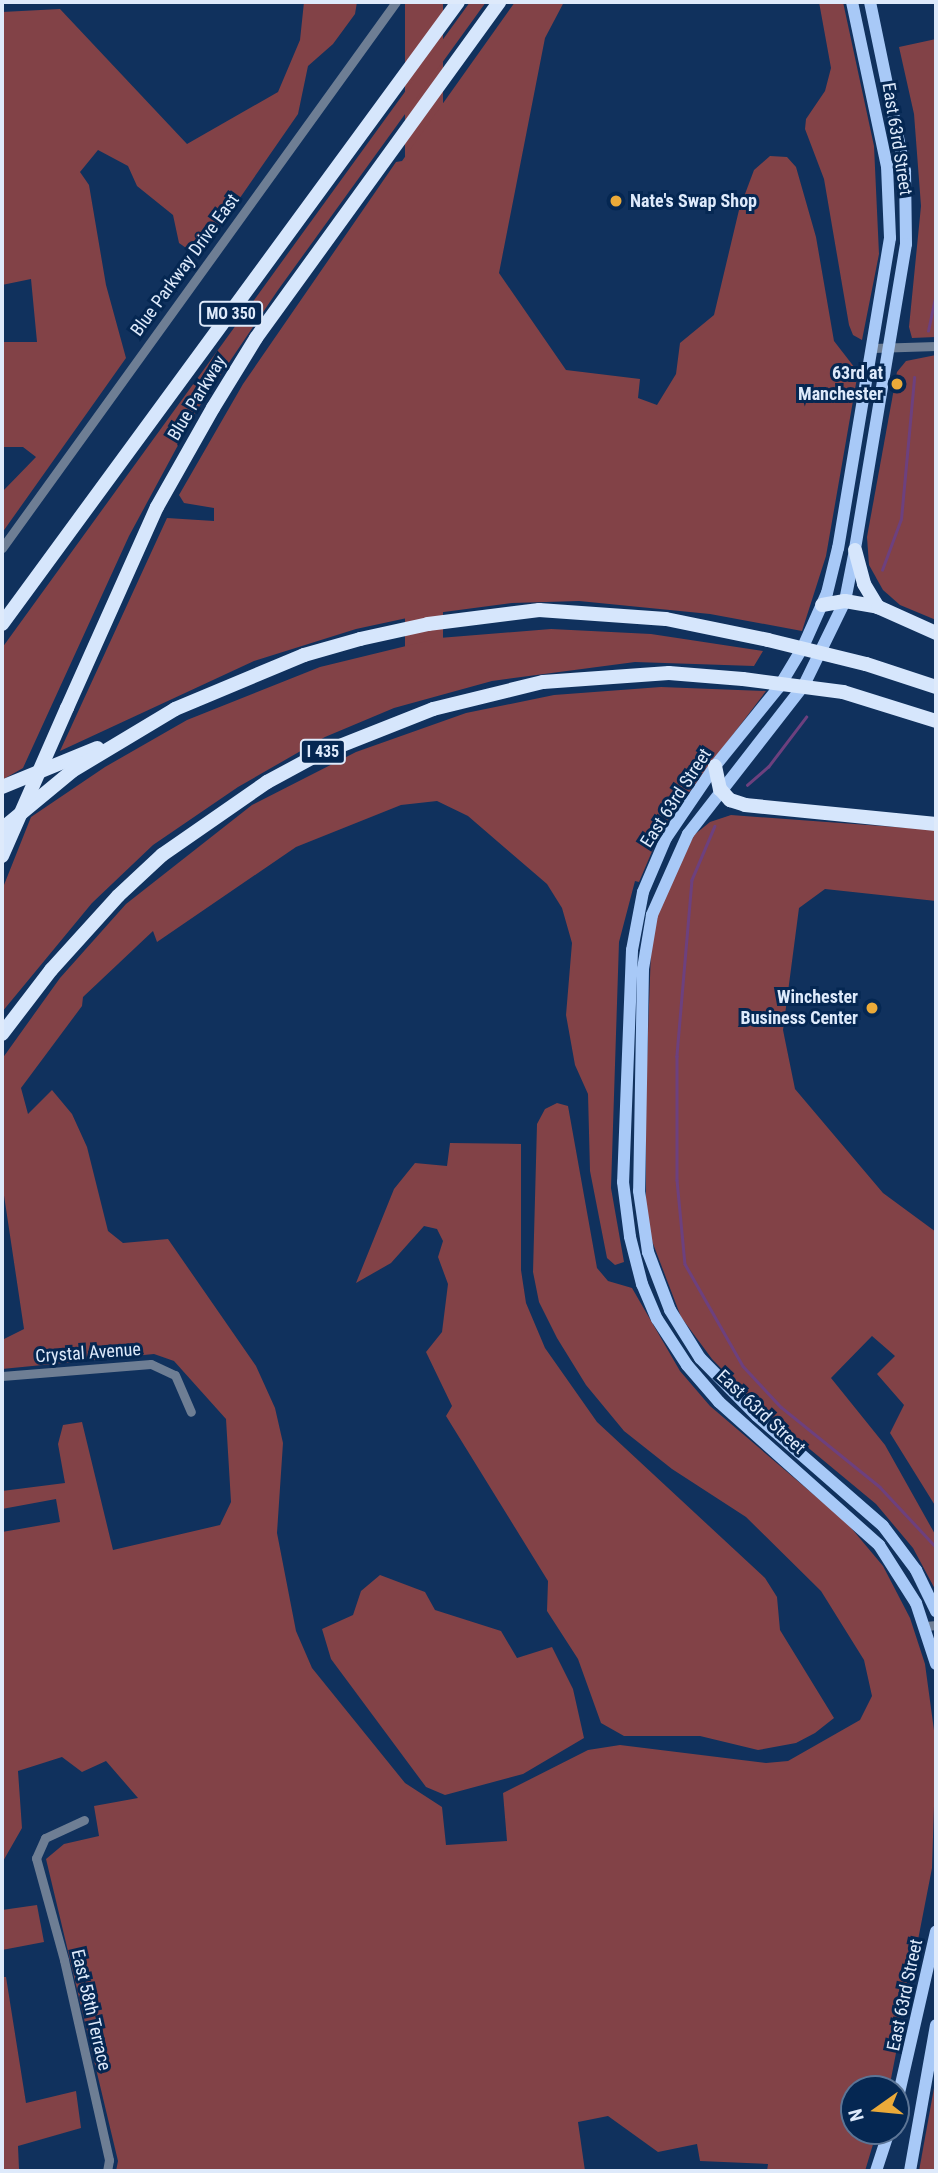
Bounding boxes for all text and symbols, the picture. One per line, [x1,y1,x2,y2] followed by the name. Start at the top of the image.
[877,81,917,197] street label: East 63rd Street
[126,190,244,340] street label: Blue Parkway Drive East
[630,190,757,212] place label: Nate's Swap Shop
[608,193,624,209] marker: Nate's Swap Shop
[198,302,264,326] road number: MO 350
[163,352,231,444] street label: Blue Parkway
[798,363,883,406] place label: 63rd at Manchester
[889,376,905,392] marker: 63rd at Manchester
[298,740,348,764] road number: I 435
[636,744,716,852] street label: East 63rd Street
[741,987,858,1030] place label: Winchester Business Center
[864,1000,880,1016] marker: Winchester Business Center
[35,1339,141,1367] street label: Crystal Avenue
[712,1365,810,1459] street label: East 63rd Street
[883,1937,927,2053] street label: East 63rd Street
[67,1947,115,2073] street label: East 58th Terrace
[840,2075,910,2145] north arrow
[844,2106,869,2124] text: N

